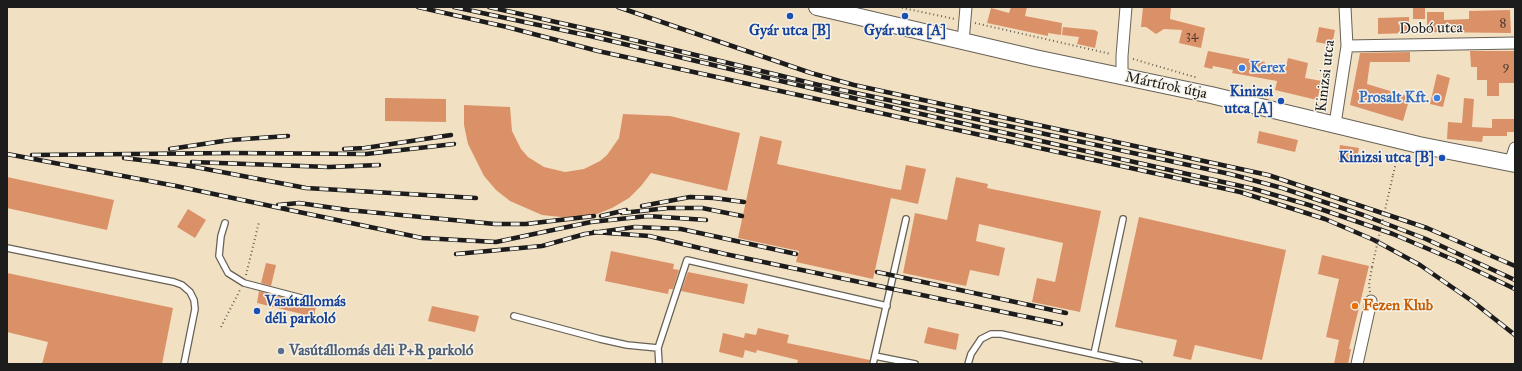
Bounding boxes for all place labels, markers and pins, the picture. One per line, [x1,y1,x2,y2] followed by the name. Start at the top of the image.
[785,11,795,21] marker: Gyár utca [B]
[900,11,910,21] marker: Gyár utca [A]
[749,22,831,40] place label: Gyár utca [B]
[864,22,946,40] place label: Gyár utca [A]
[1250,59,1285,77] place label: Kerex
[1237,63,1247,73] marker: Kerex
[1224,83,1273,118] place label: Kinizsi utca [A]
[1359,89,1429,107] place label: Prosalt Kft.
[1432,93,1442,103] marker: Prosalt Kft.
[1276,96,1286,106] marker: Kinizsi utca [A]
[1338,149,1434,167] place label: Kinizsi utca [B]
[1437,153,1447,163] marker: Kinizsi utca [B]
[265,293,346,328] place label: Vasútállomás déli parkoló
[1363,297,1433,315] place label: Fezen Klub
[1350,301,1360,311] marker: Fezen Klub
[252,306,262,316] marker: Vasútállomás déli parkoló
[289,342,474,360] place label: Vasútállomás déli P+R parkoló
[276,346,286,356] marker: Vasútállomás déli P+R parkoló

